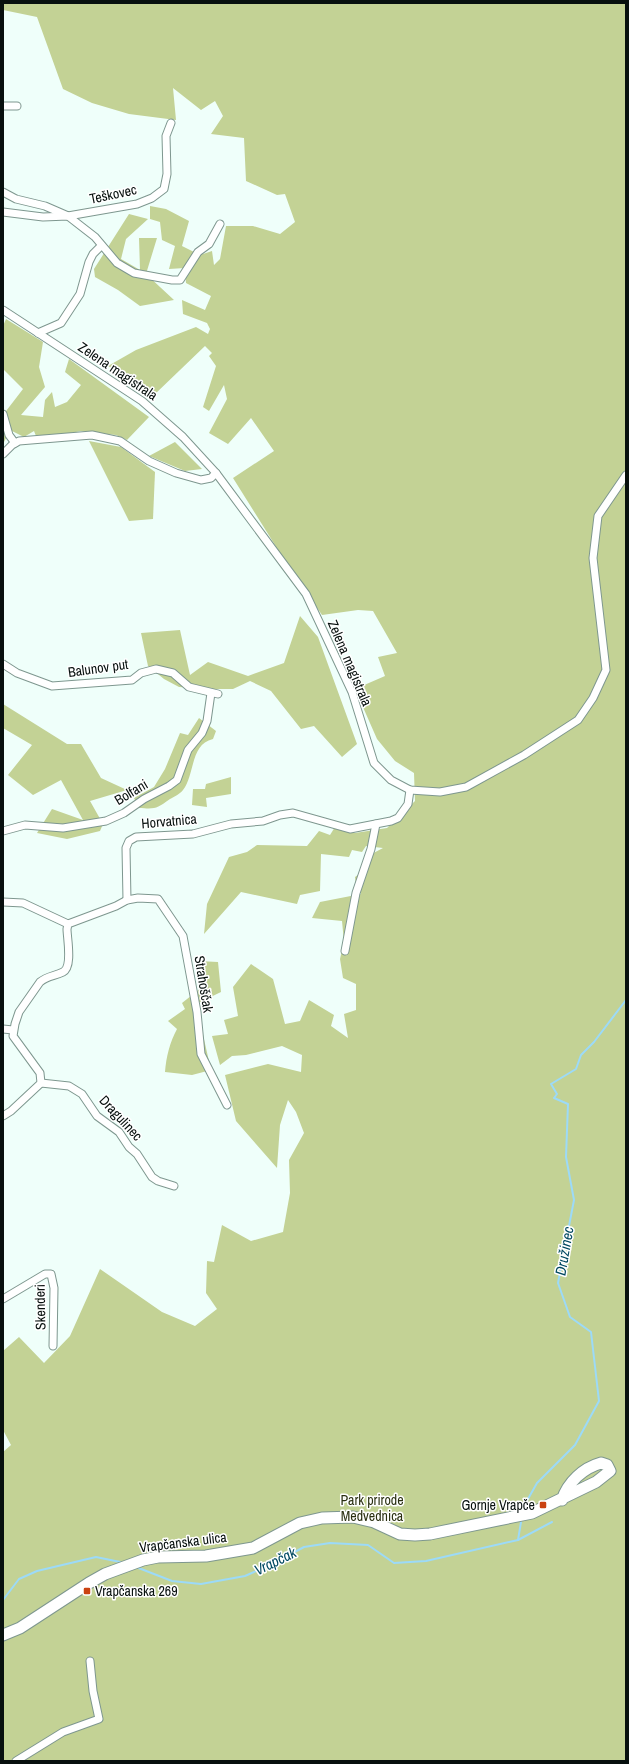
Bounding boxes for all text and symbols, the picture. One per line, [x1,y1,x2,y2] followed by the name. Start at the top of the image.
[88,180,139,208] street label: Teškovec
[75,338,162,404] street label: Zelena magistrala
[324,617,376,709] street label: Zelena magistrala
[67,655,129,681] street label: Balunov put
[111,775,151,809] street label: Bolfani
[141,810,198,832] street label: Horvatnica
[191,954,217,1014] street label: Strahoščak
[95,1092,147,1145] street label: Dragulinec
[549,1225,579,1277] water label: Družinec
[31,1284,49,1330] street label: Skenderi
[340,1491,404,1525] park label: Park prirode Medvednica
[461,1496,535,1514] place label: Gornje Vrapče
[538,1500,548,1510] marker: Gornje Vrapče
[138,1528,228,1556] street label: Vrapčanska ulica
[250,1541,300,1580] water label: Vrapčak
[95,1582,178,1600] place label: Vrapčanska 269
[82,1586,92,1596] marker: Vrapčanska 269

